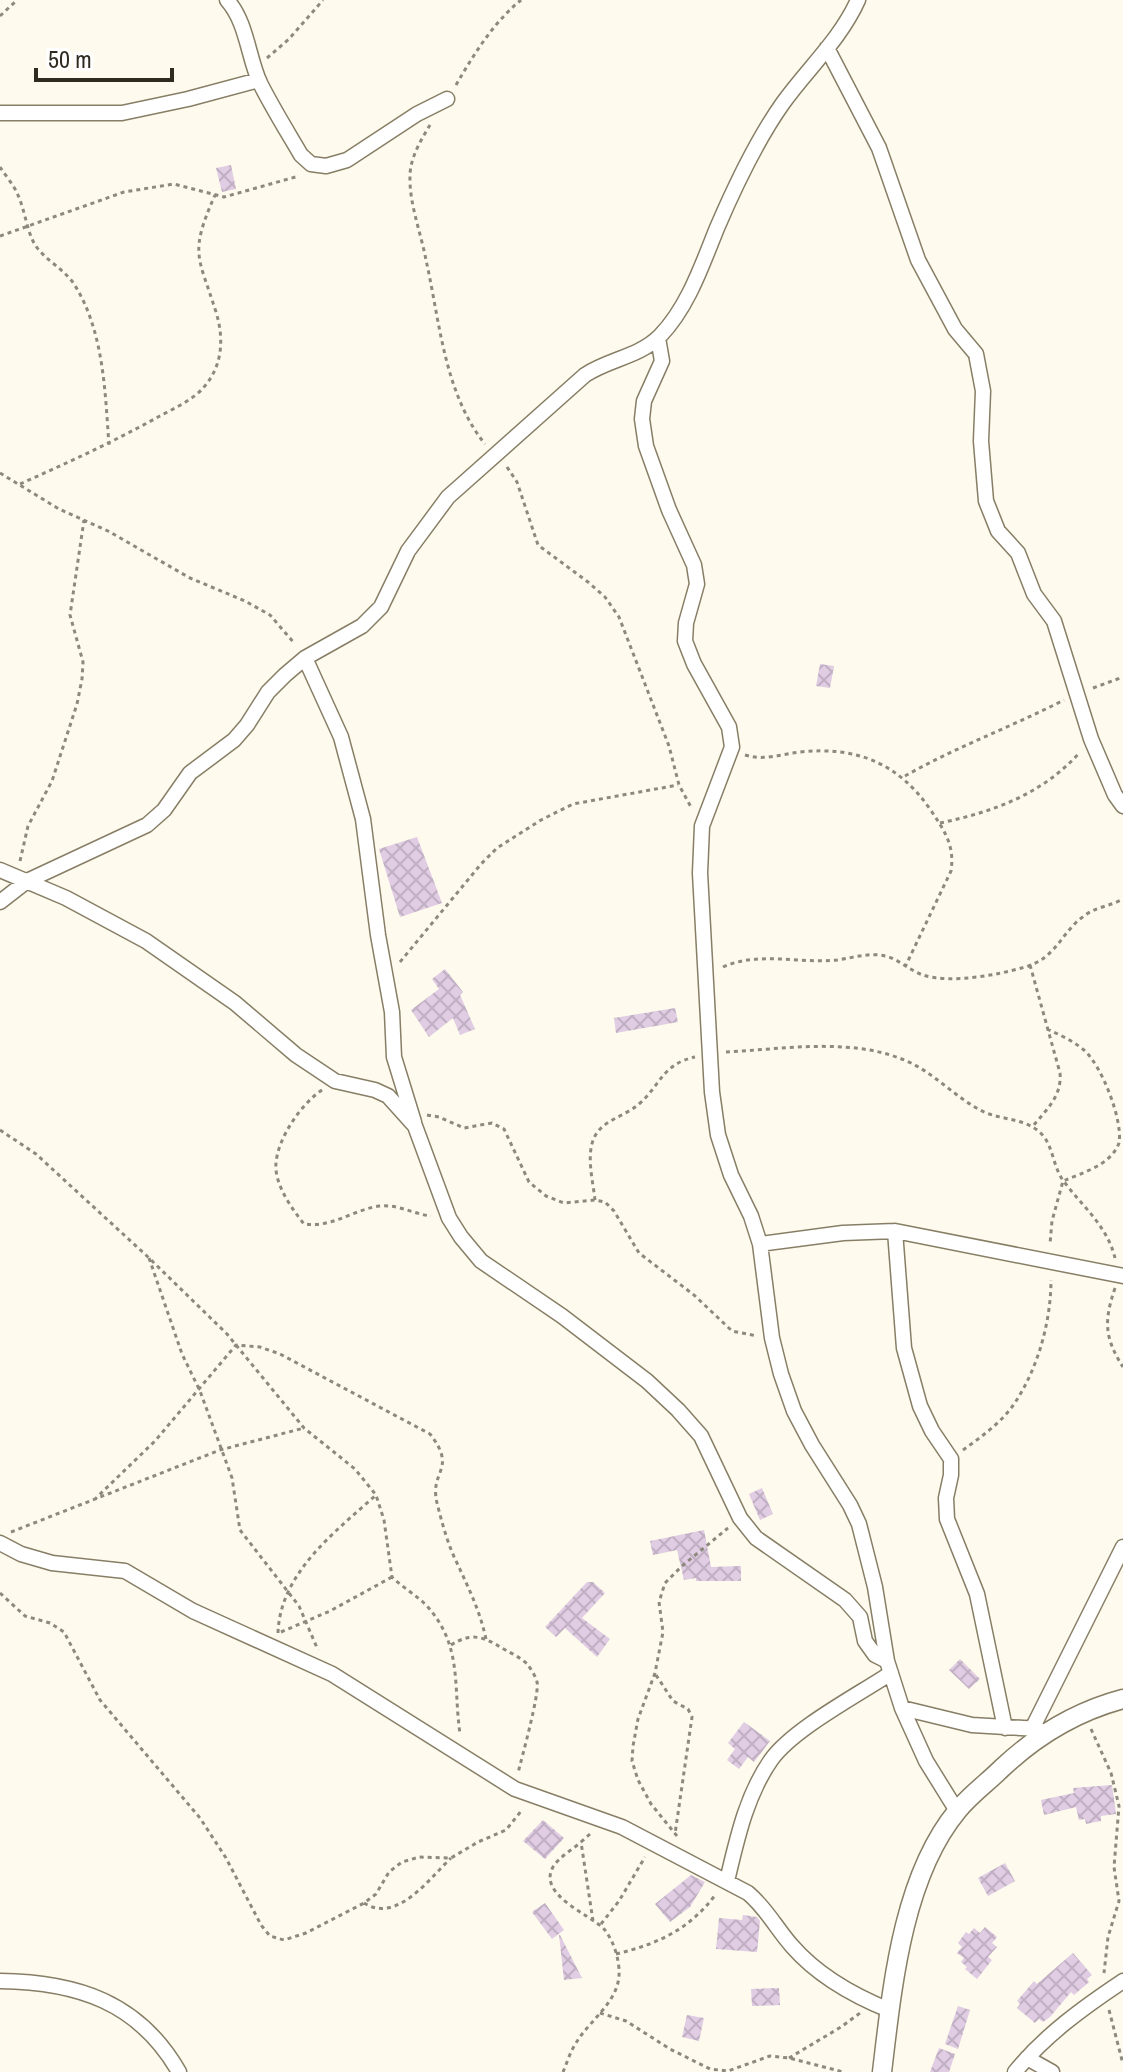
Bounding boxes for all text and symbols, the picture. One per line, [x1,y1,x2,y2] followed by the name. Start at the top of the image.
[36,32,172,82] scale bar
[48,43,92,75] text: 50 m

